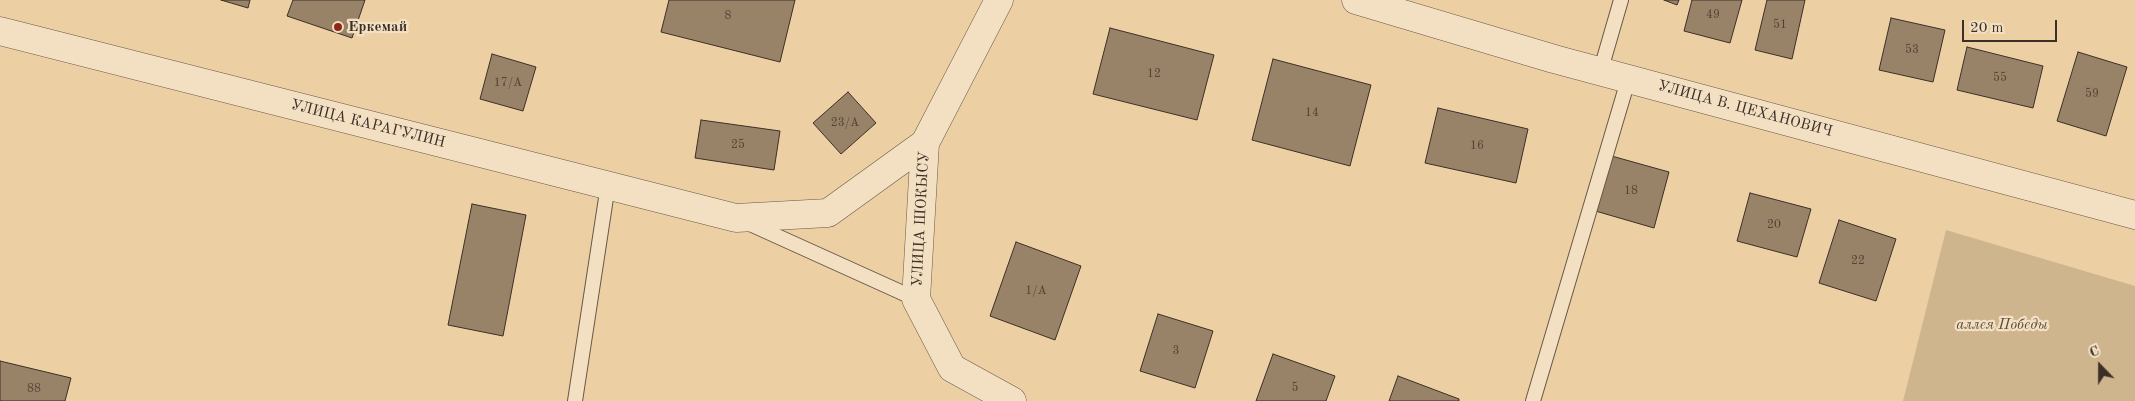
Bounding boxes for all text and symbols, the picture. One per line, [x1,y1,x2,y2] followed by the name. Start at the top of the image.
[1706,8,1720,22] house number: 49
[725,9,731,23] house number: 8
[1965,10,2060,42] scale bar
[348,18,407,36] place label: Еркемай
[1773,18,1787,32] house number: 51
[332,21,344,33] marker: Еркемай
[1970,21,2004,36] text: 20 m
[1905,43,1919,57] house number: 53
[1147,67,1161,81] house number: 12
[1993,71,2007,85] house number: 55
[494,76,522,90] house number: 17/А
[1656,77,1834,141] street label: УЛИЦА В. ЦЕХАНОВИЧ
[2085,87,2099,101] house number: 59
[289,96,447,152] street label: УЛИЦА КАРАГУЛИН
[1305,106,1319,120] house number: 14
[831,116,859,130] house number: 23/А
[731,138,745,152] house number: 25
[1470,139,1484,153] house number: 16
[908,151,934,287] street label: УЛИЦА ШОКЫСУ
[1624,184,1638,198] house number: 18
[1767,218,1781,232] house number: 20
[1851,254,1865,268] house number: 22
[1025,284,1047,298] house number: 1/А
[1956,316,2048,334] park label: аллея Победы
[2075,341,2125,391] north arrow
[1173,344,1179,358] house number: 3
[2087,344,2101,360] text: С
[1292,381,1298,395] house number: 5
[27,382,41,396] house number: 88

